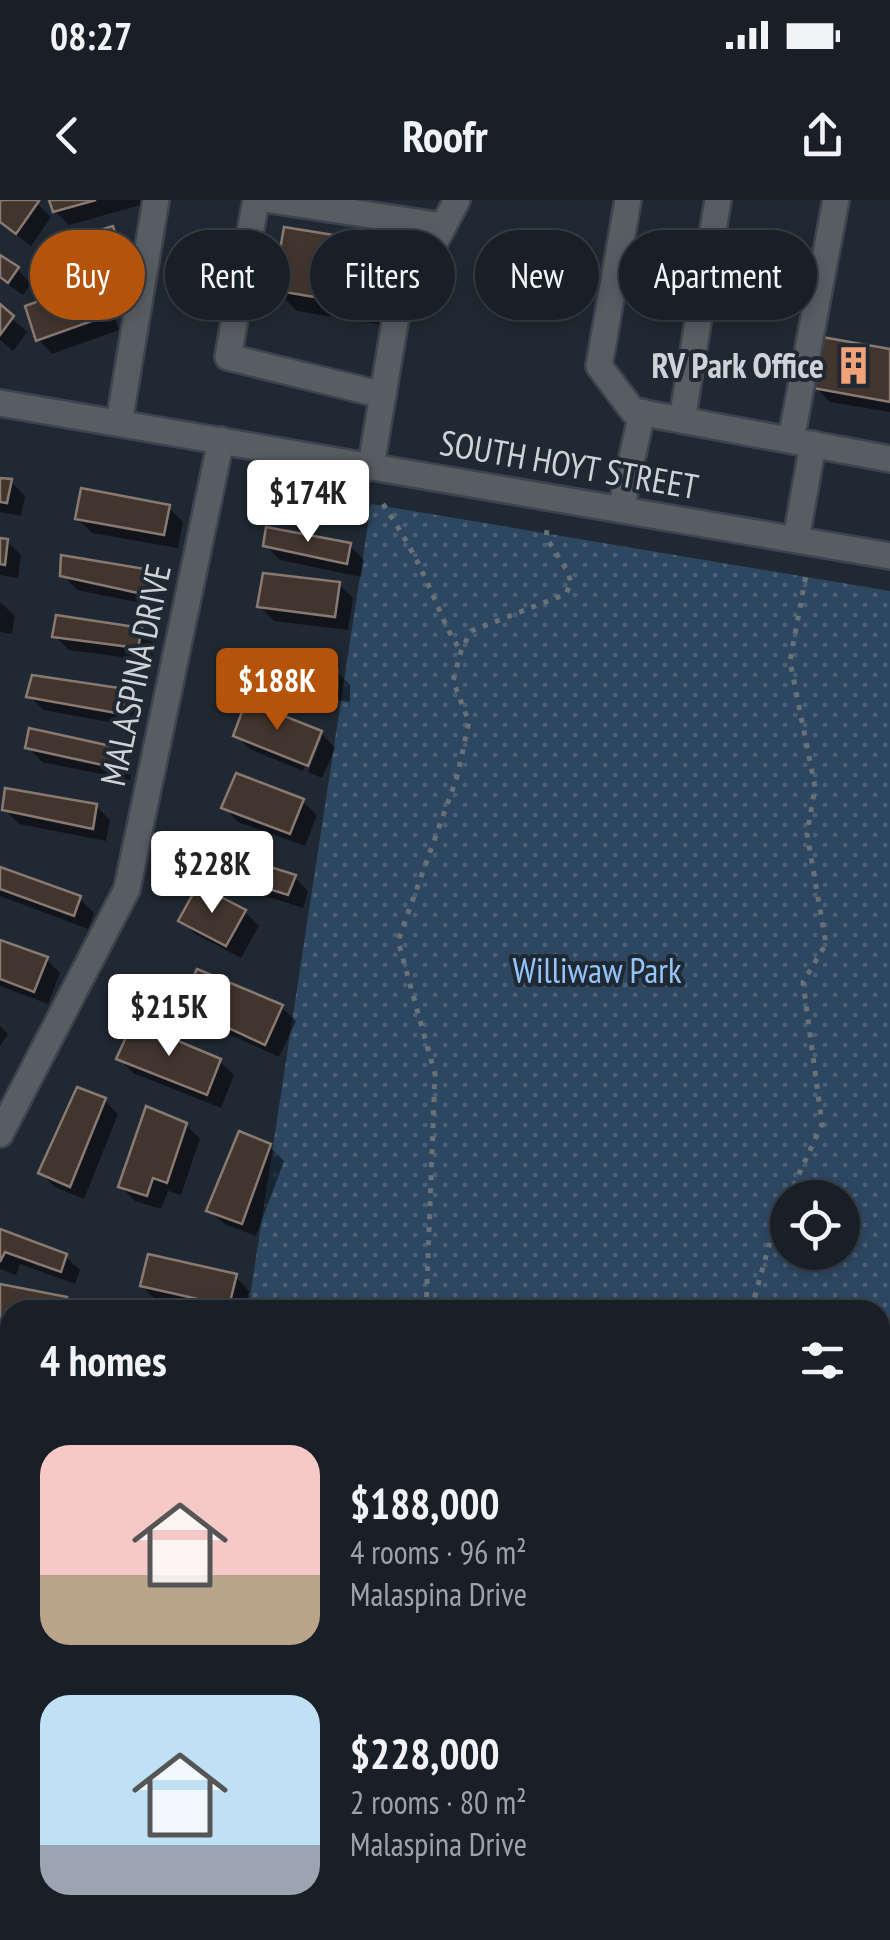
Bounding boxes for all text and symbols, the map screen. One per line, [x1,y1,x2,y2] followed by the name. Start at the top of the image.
[50,11,132,60] text: 08:27
[402,106,488,164] text: Roofr
[40,108,95,163] icon: back
[795,108,850,163] icon: share
[30,230,145,320] chip: Buy
[165,230,290,320] chip: Rent
[310,230,455,320] chip: Filters
[475,230,599,320] chip: New
[619,230,817,320] chip: Apartment
[651,342,824,388] place label: RV Park Office
[833,345,875,387] building icon: RV Park Office
[437,419,702,509] street label: SOUTH HOYT STREET
[238,460,378,545] pin: $174K
[269,471,347,513] text: $174K
[89,560,181,790] street label: MALASPINA DRIVE
[207,648,347,733] pin: $188K
[238,659,316,701] text: $188K
[142,831,282,916] pin: $228K
[173,842,251,884] text: $228K
[512,947,682,993] park label: Williwaw Park
[99,974,239,1059] pin: $215K
[130,985,208,1027] text: $215K
[770,1180,860,1270] map controls
[770,1180,860,1270] button: locate
[40,1333,167,1388] text: 4 homes
[795,1333,850,1388] icon: filters
[350,1476,500,1531] text: $188,000
[120,1485,240,1605] icon: home
[350,1531,527,1573] text: 4 rooms · 96 m²
[350,1573,527,1615] text: Malaspina Drive
[350,1726,500,1781] text: $228,000
[120,1735,240,1855] icon: home
[350,1781,527,1823] text: 2 rooms · 80 m²
[350,1823,527,1865] text: Malaspina Drive

